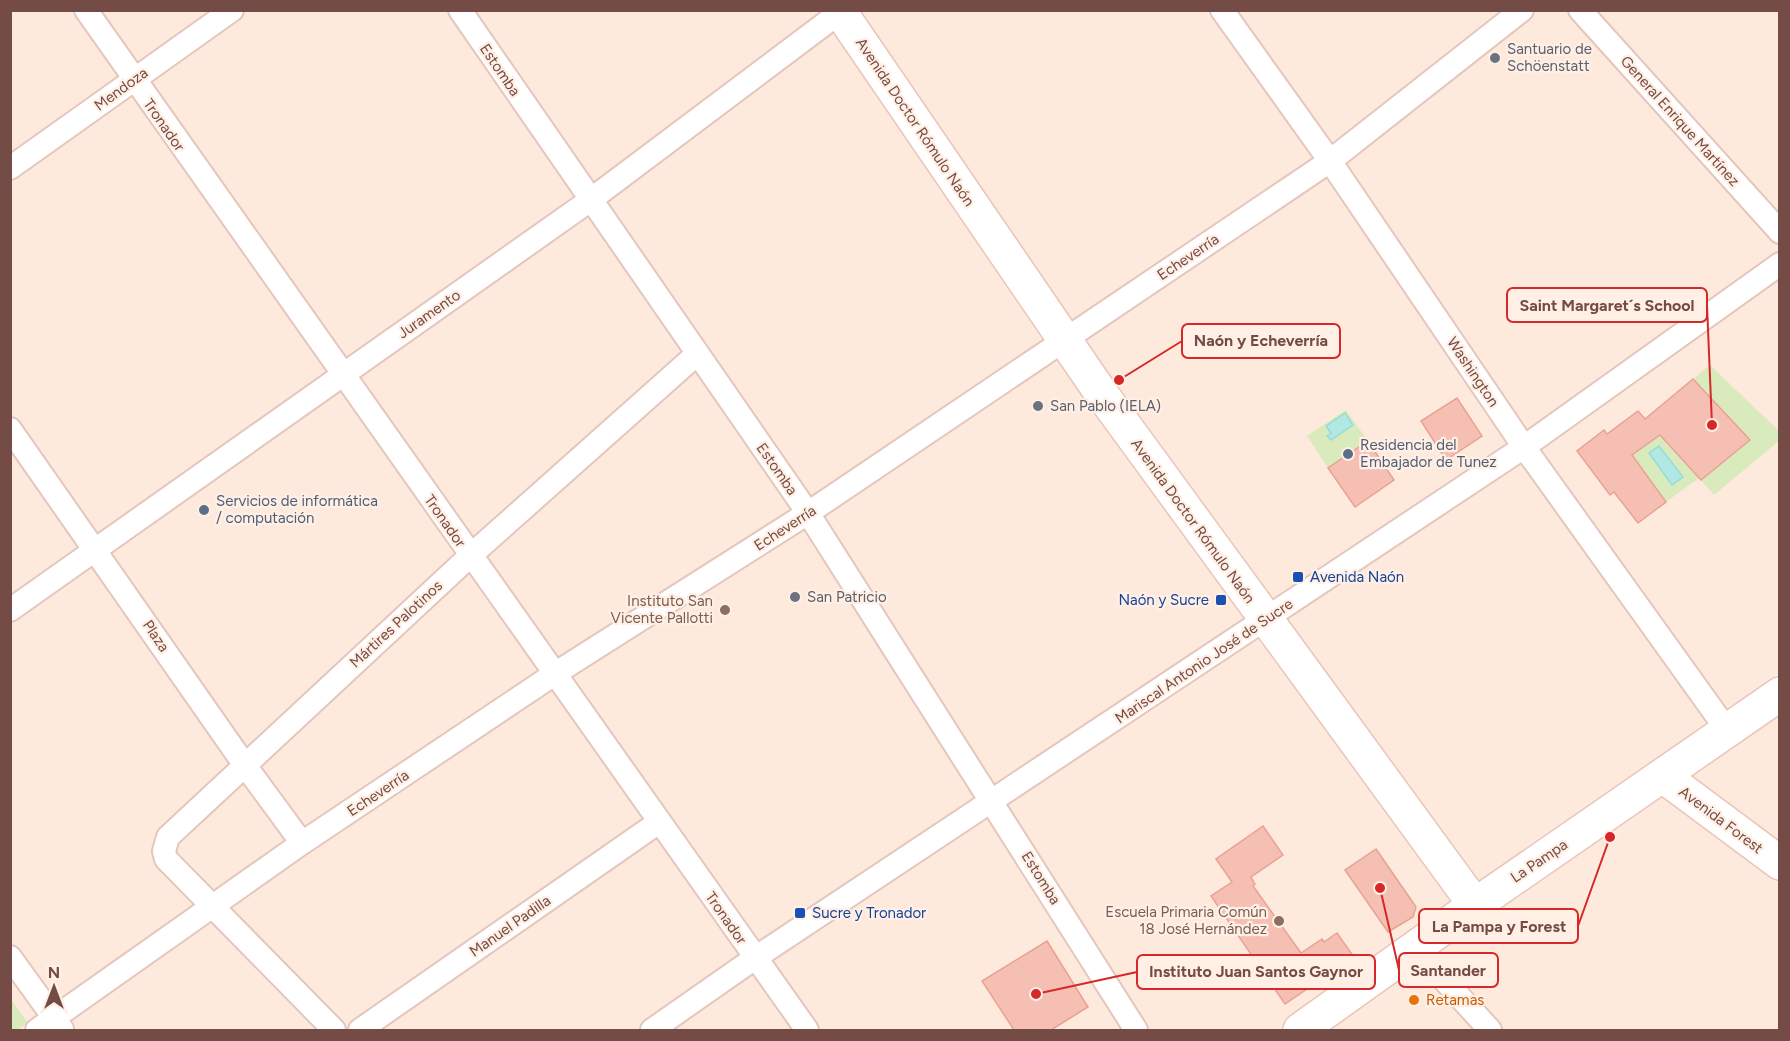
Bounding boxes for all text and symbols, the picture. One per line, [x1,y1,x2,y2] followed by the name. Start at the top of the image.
[852,34,978,210] street label: Avenida Doctor Rómulo Naón
[476,40,524,100] street label: Estomba
[1507,40,1592,75] place label: Santuario de Schöenstatt
[1488,51,1502,65] marker: Santuario de Schöenstatt
[1617,52,1743,190] street label: General Enrique Martínez
[91,64,151,114] street label: Mendoza
[139,95,189,155] street label: Tronador
[1154,230,1222,284] street label: Echeverría
[394,286,464,342] street label: Juramento
[1507,288,1707,322] callout: Saint Margaret´s School
[1519,296,1695,315] text: Saint Margaret´s School
[1182,324,1340,358] callout: Naón y Echeverría
[1194,331,1328,350] text: Naón y Echeverría
[1443,334,1503,410] street label: Washington
[1050,397,1161,415] place label: San Pablo (IELA)
[1031,399,1045,413] marker: San Pablo (IELA)
[1127,435,1259,607] street label: Avenida Doctor Rómulo Naón
[1360,436,1497,471] place label: Residencia del Embajador de Tunez
[753,440,801,498] street label: Estomba
[1341,447,1355,461] marker: Residencia del Embajador de Tunez
[420,491,470,551] street label: Tronador
[216,492,378,527] place label: Servicios de informática / computación
[751,501,819,555] street label: Echeverría
[197,503,211,517] marker: Servicios de informática / computación
[1310,568,1404,586] place label: Avenida Naón
[1291,570,1305,584] marker: Avenida Naón
[346,577,446,671] street label: Mártires Palotinos
[807,588,887,606] place label: San Patricio
[788,590,802,604] marker: San Patricio
[1118,591,1209,609] place label: Naón y Sucre
[611,592,713,627] place label: Instituto San Vicente Pallotti
[1214,593,1228,607] marker: Naón y Sucre
[1112,595,1296,727] street label: Mariscal Antonio José de Sucre
[718,603,732,617] marker: Instituto San Vicente Pallotti
[139,617,173,655] street label: Plaza
[344,766,412,820] street label: Echeverría
[1675,783,1767,858] street label: Avenida Forest
[1507,835,1571,887] street label: La Pampa
[1018,848,1064,908] street label: Estomba
[701,888,751,948] street label: Tronador
[466,891,554,961] street label: Manuel Padilla
[1105,903,1267,938] place label: Escuela Primaria Común 18 José Hernández
[812,904,926,922] place label: Sucre y Tronador
[793,906,807,920] marker: Sucre y Tronador
[1419,909,1578,943] callout: La Pampa y Forest
[1272,914,1286,928] marker: Escuela Primaria Común 18 José Hernández
[1432,917,1566,936] text: La Pampa y Forest
[1399,953,1498,987] callout: Santander
[1137,955,1375,989] callout: Instituto Juan Santos Gaynor
[24,957,84,1017] north arrow
[1410,961,1486,980] text: Santander
[1149,962,1363,981] text: Instituto Juan Santos Gaynor
[48,963,60,982] text: N
[1426,991,1484,1009] place label: Retamas
[1407,993,1421,1007] marker: Retamas

